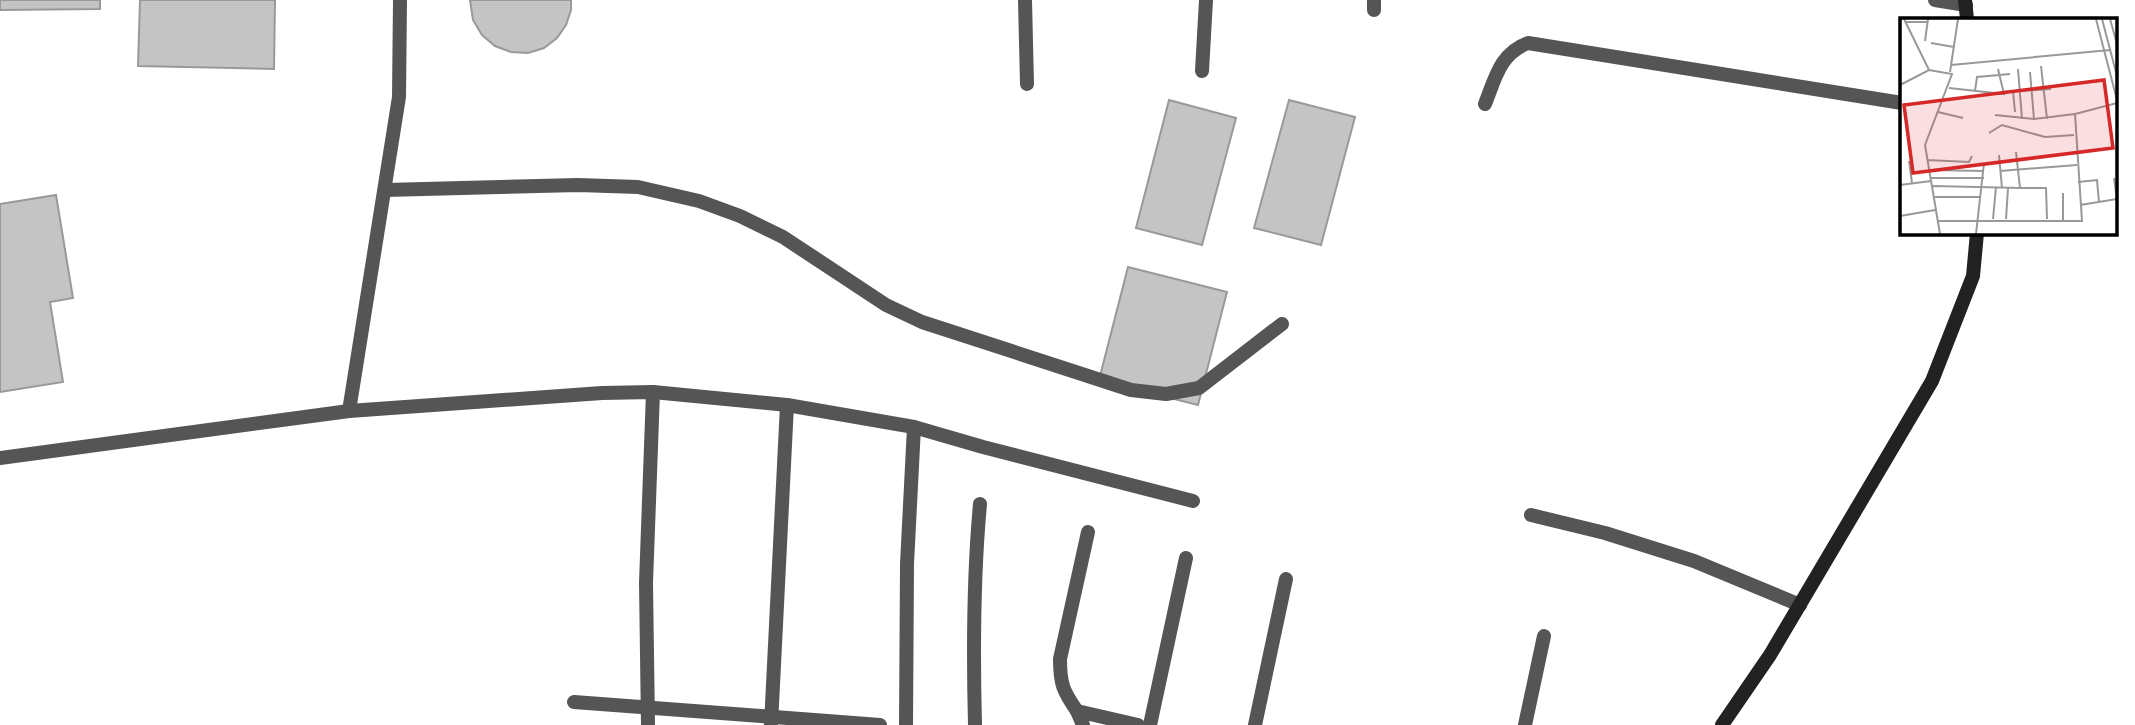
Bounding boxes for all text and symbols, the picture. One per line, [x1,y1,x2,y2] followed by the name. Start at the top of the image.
[1900,18,2118,234] inset map

